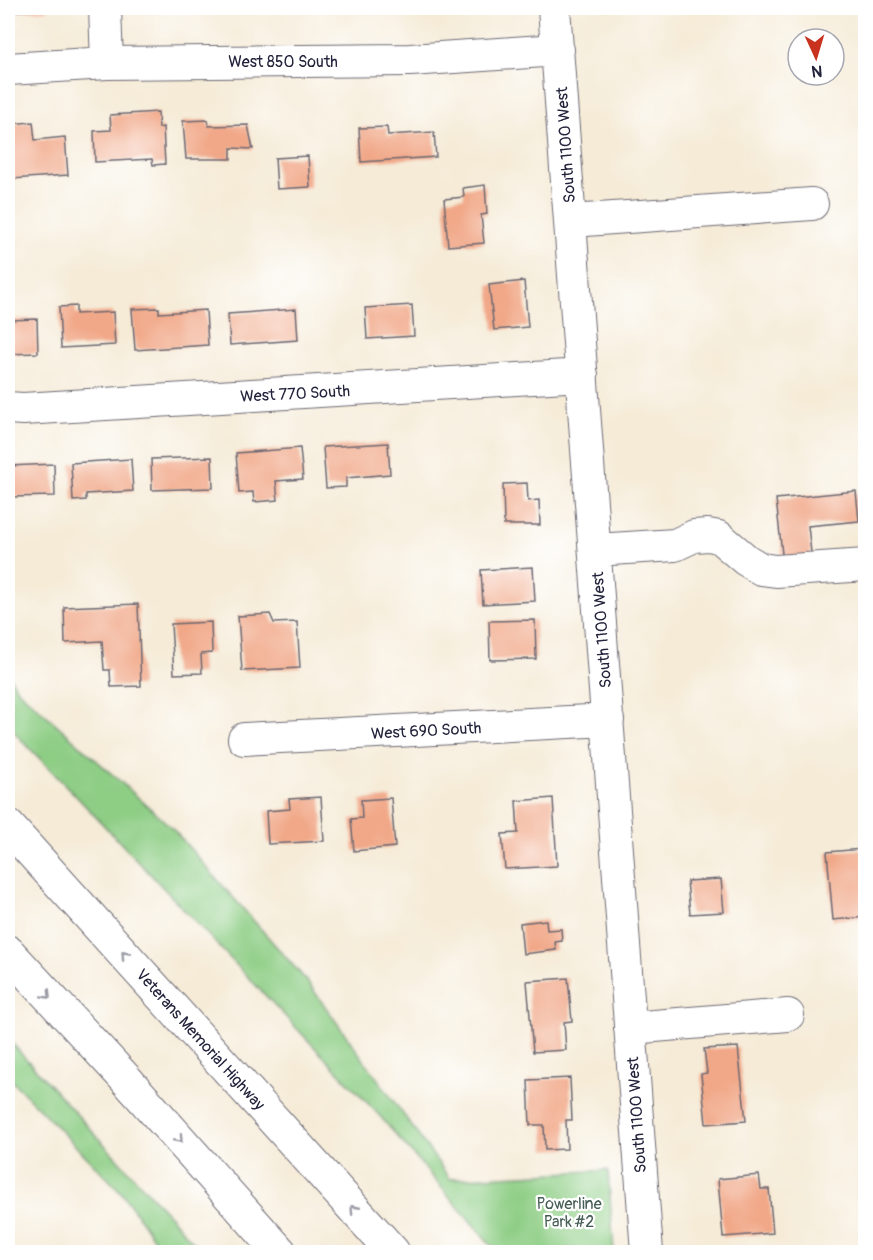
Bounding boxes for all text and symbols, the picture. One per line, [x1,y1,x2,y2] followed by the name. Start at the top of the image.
[786,27,846,87] north arrow
[228,52,338,72] street label: West 850 South
[811,61,823,81] text: N
[552,86,580,204] street label: South 1100 West
[240,381,350,407] street label: West 770 South
[588,571,616,689] street label: South 1100 West
[370,718,482,744] street label: West 690 South
[121,951,132,962] one-way arrow
[132,965,269,1114] street label: Veterans Memorial Highway
[40,988,51,999] one-way arrow
[623,1056,651,1174] street label: South 1100 West
[172,1132,183,1143] one-way arrow
[536,1194,602,1232] park label: Powerline Park #2
[350,1205,361,1216] one-way arrow

